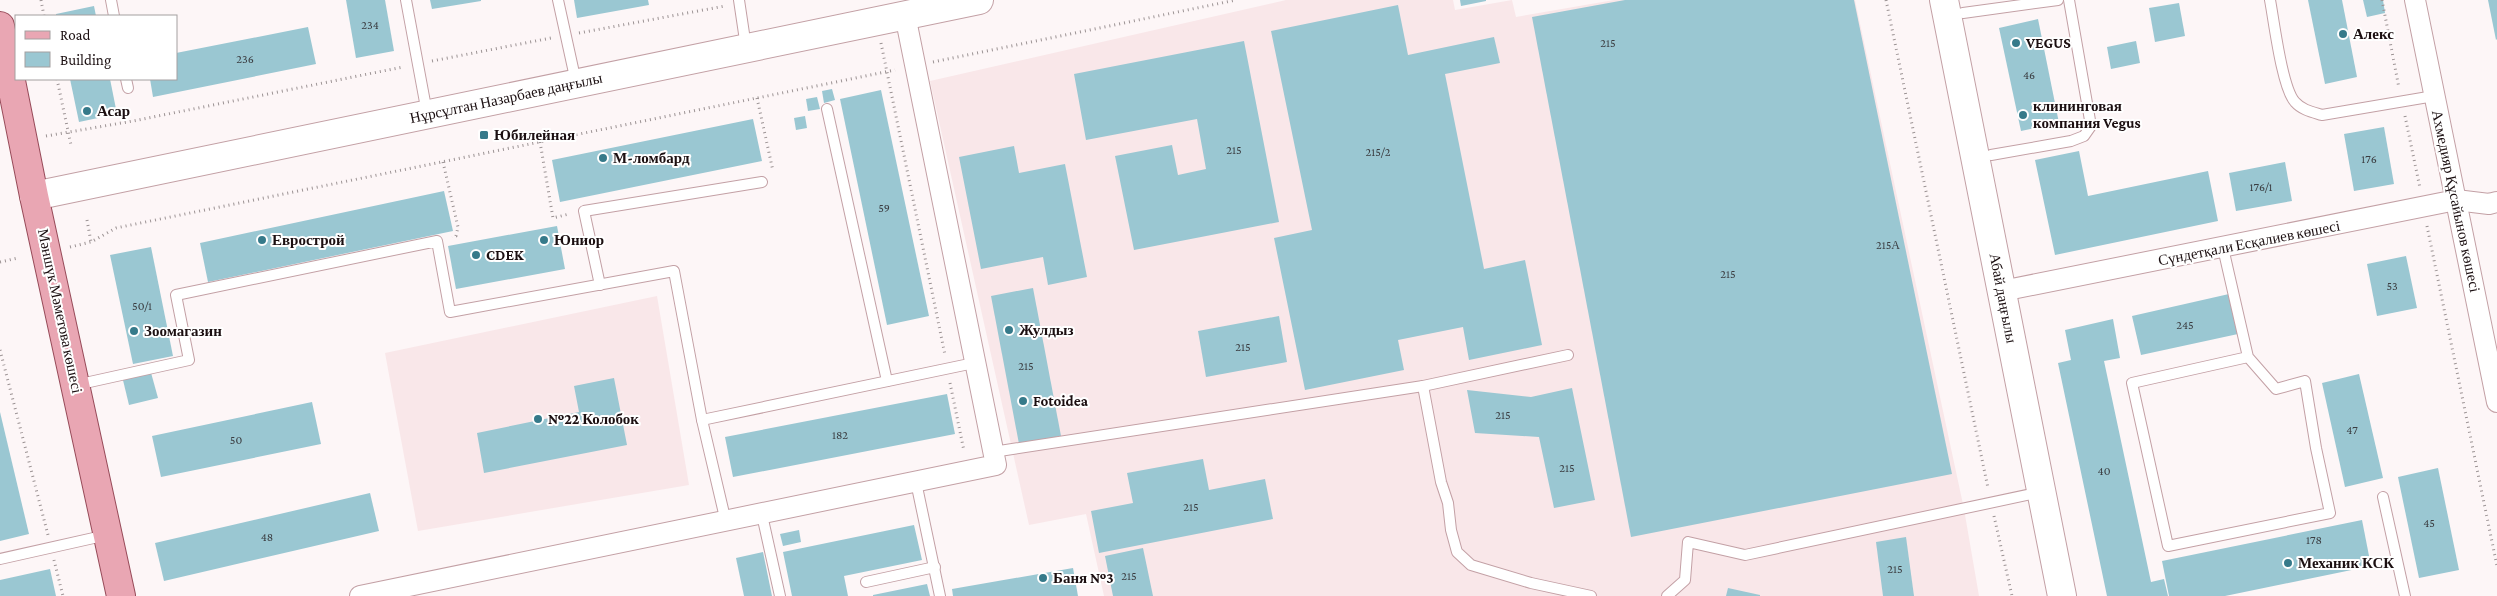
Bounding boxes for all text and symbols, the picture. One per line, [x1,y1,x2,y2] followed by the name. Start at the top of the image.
[15,15,178,80] legend
[361,18,379,32] house number: 234
[2353,26,2394,42] place label: Алекс
[60,27,91,43] text: Road
[2337,28,2349,40] marker: Алекс
[2025,35,2071,51] place label: VEGUS
[1600,36,1616,50] house number: 215
[2010,37,2022,49] marker: VEGUS
[60,52,111,69] text: Building
[236,52,254,66] house number: 236
[2023,68,2035,82] house number: 46
[408,70,604,126] street label: Нұрсұлтан Назарбаев даңғылы
[2033,98,2141,131] place label: клининговая компания Vegus
[97,103,130,119] place label: Асар
[81,105,93,117] marker: Асар
[2429,108,2483,294] street label: Ахмедияр Құсайынов көшесі
[2017,109,2029,121] marker: клининговая компания Vegus
[494,127,575,143] place label: Юбилейная
[478,129,490,141] marker: Юбилейная
[1226,143,1242,157] house number: 215
[1366,145,1391,159] house number: 215/2
[613,150,690,166] place label: М-ломбард
[597,152,609,164] marker: М-ломбард
[2361,152,2377,166] house number: 176
[2249,180,2273,194] house number: 176/1
[878,201,890,215] house number: 59
[2157,218,2341,268] street label: Сүндетқали Есқалиев көшесі
[35,227,85,395] street label: Мәншүк Мәметова көшесі
[272,232,345,248] place label: Еврострой
[554,232,604,248] place label: Юниор
[256,234,268,246] marker: Еврострой
[538,234,550,246] marker: Юниор
[1876,238,1900,252] house number: 215А
[486,247,524,263] place label: CDEK
[470,249,482,261] marker: CDEK
[1986,252,2020,344] street label: Абай даңғылы
[1720,267,1736,281] house number: 215
[2386,279,2398,293] house number: 53
[132,299,152,313] house number: 50/1
[2176,318,2194,332] house number: 245
[1019,322,1074,338] place label: Жулдыз
[144,323,222,339] place label: Зоомагазин
[1003,324,1015,336] marker: Жулдыз
[128,325,140,337] marker: Зоомагазин
[1235,340,1251,354] house number: 215
[1018,359,1034,373] house number: 215
[1033,393,1089,409] place label: Fotoidea
[1017,395,1029,407] marker: Fotoidea
[1495,408,1511,422] house number: 215
[548,411,639,427] place label: №22 Колобок
[532,413,544,425] marker: №22 Колобок
[2346,423,2358,437] house number: 47
[832,428,848,442] house number: 182
[230,433,242,447] house number: 50
[1559,461,1575,475] house number: 215
[2098,464,2111,478] house number: 40
[1183,500,1199,514] house number: 215
[2423,516,2435,530] house number: 45
[261,530,273,544] house number: 48
[2306,533,2322,547] house number: 178
[2298,555,2394,571] place label: Механик КСК
[2282,557,2294,569] marker: Механик КСК
[1887,562,1903,576] house number: 215
[1121,569,1137,583] house number: 215
[1053,570,1114,586] place label: Баня №3
[1037,572,1049,584] marker: Баня №3

